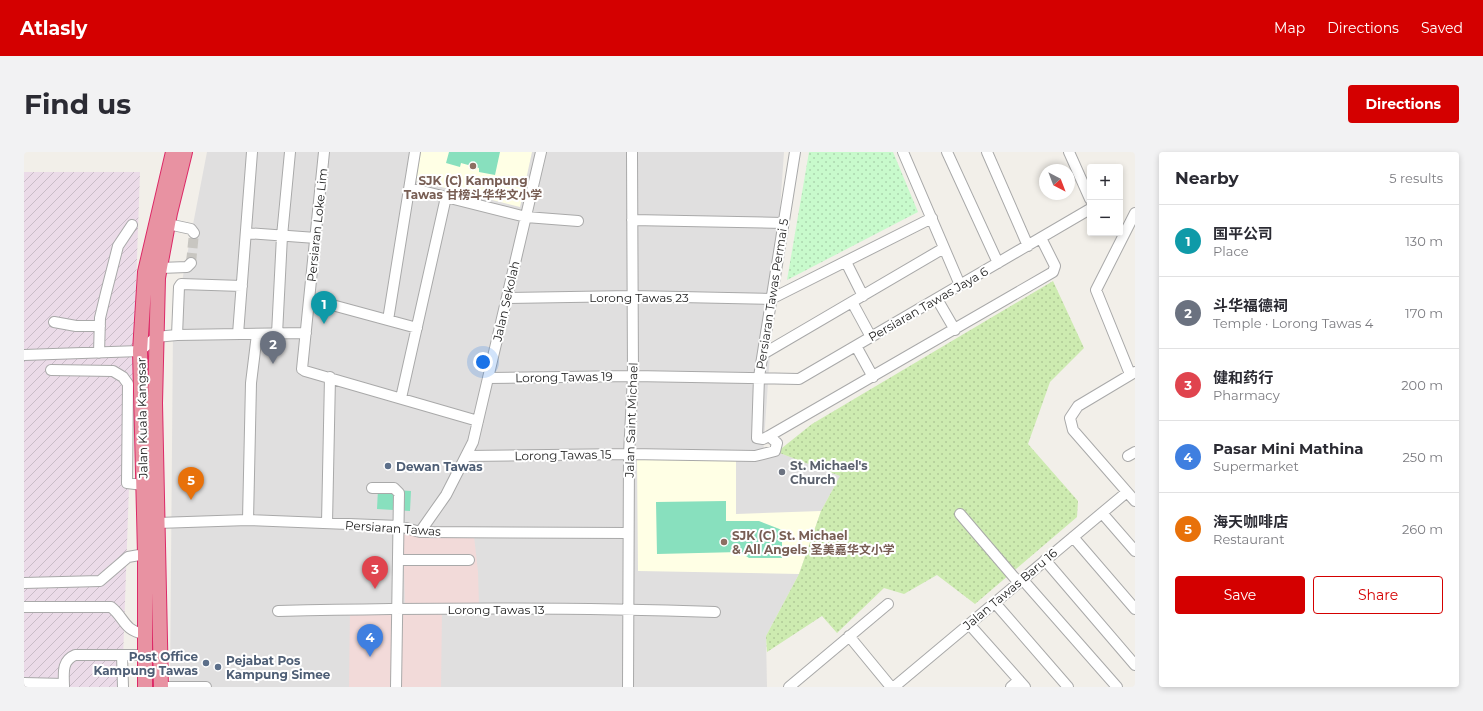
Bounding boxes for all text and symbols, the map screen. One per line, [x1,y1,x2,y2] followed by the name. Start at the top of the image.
[20,17,87,40] text: Atlasly
[1274,19,1305,37] text: Map
[1327,19,1399,37] text: Directions
[1421,19,1463,37] text: Saved
[1348,85,1459,123] button: Directions
[24,87,131,121] text: Find us
[468,161,478,171] marker: SJK (C) Kampung Tawas 甘榜斗华华文小学
[1039,164,1075,200] north arrow
[1087,164,1123,236] map controls
[1087,164,1123,200] button: +
[304,167,330,283] street label: Persiaran Loke Lim
[1175,168,1239,188] text: Nearby
[1389,170,1443,186] text: 5 results
[404,173,542,202] place label: SJK (C) Kampung Tawas 甘榜斗华华文小学
[1087,200,1123,236] button: −
[753,217,791,371] street label: Persiaran Tawas Permai 5
[1213,224,1273,243] text: 国平公司
[1185,233,1191,249] text: 1
[1405,233,1443,249] text: 130 m
[1213,243,1249,259] text: Place
[489,259,523,344] street label: Jalan Sekolah
[865,264,991,344] street label: Persiaran Tawas Jaya 6
[589,290,689,305] street label: Lorong Tawas 23
[311,291,337,324] pin: 1
[1213,296,1288,315] text: 斗华福德祠
[1184,305,1192,321] text: 2
[1405,305,1443,321] text: 170 m
[1213,315,1373,331] text: Temple · Lorong Tawas 4
[260,331,286,364] pin: 2
[473,352,493,372] your location
[133,357,151,480] street label: Jalan Kuala Kangsar
[621,362,641,479] street label: Jalan Saint Michael
[1213,368,1273,387] text: 健和药行
[515,369,613,385] street label: Lorong Tawas 19
[1184,377,1192,393] text: 3
[1401,377,1443,393] text: 200 m
[1213,387,1280,403] text: Pharmacy
[1213,439,1364,458] text: Pasar Mini Mathina
[514,447,612,463] street label: Lorong Tawas 15
[1184,449,1192,465] text: 4
[1402,449,1443,465] text: 250 m
[790,458,868,487] place label: St. Michael's Church
[1213,458,1299,474] text: Supermarket
[396,459,483,474] place label: Dewan Tawas
[383,461,393,471] marker: Dewan Tawas
[178,467,204,500] pin: 5
[777,467,787,477] marker: St. Michael's Church
[1213,512,1288,531] text: 海天咖啡店
[345,517,442,539] street label: Persiaran Tawas
[1184,521,1192,537] text: 5
[1402,521,1443,537] text: 260 m
[732,528,895,557] place label: SJK (C) St. Michael & All Angels 圣美嘉华文小学
[1213,531,1284,547] text: Restaurant
[719,537,729,547] marker: SJK (C) St. Michael & All Angels 圣美嘉华文小学
[959,545,1060,633] street label: Jalan Tawas Baru 16
[362,556,388,589] pin: 3
[1175,576,1305,614] button: Save
[1313,576,1443,614] button: Share
[447,602,545,617] street label: Lorong Tawas 13
[357,624,383,657] pin: 4
[93,649,199,678] place label: Post Office Kampung Tawas
[226,653,331,682] place label: Pejabat Pos Kampung Simee
[201,658,211,668] marker: Post Office Kampung Tawas
[213,662,223,672] marker: Pejabat Pos Kampung Simee

